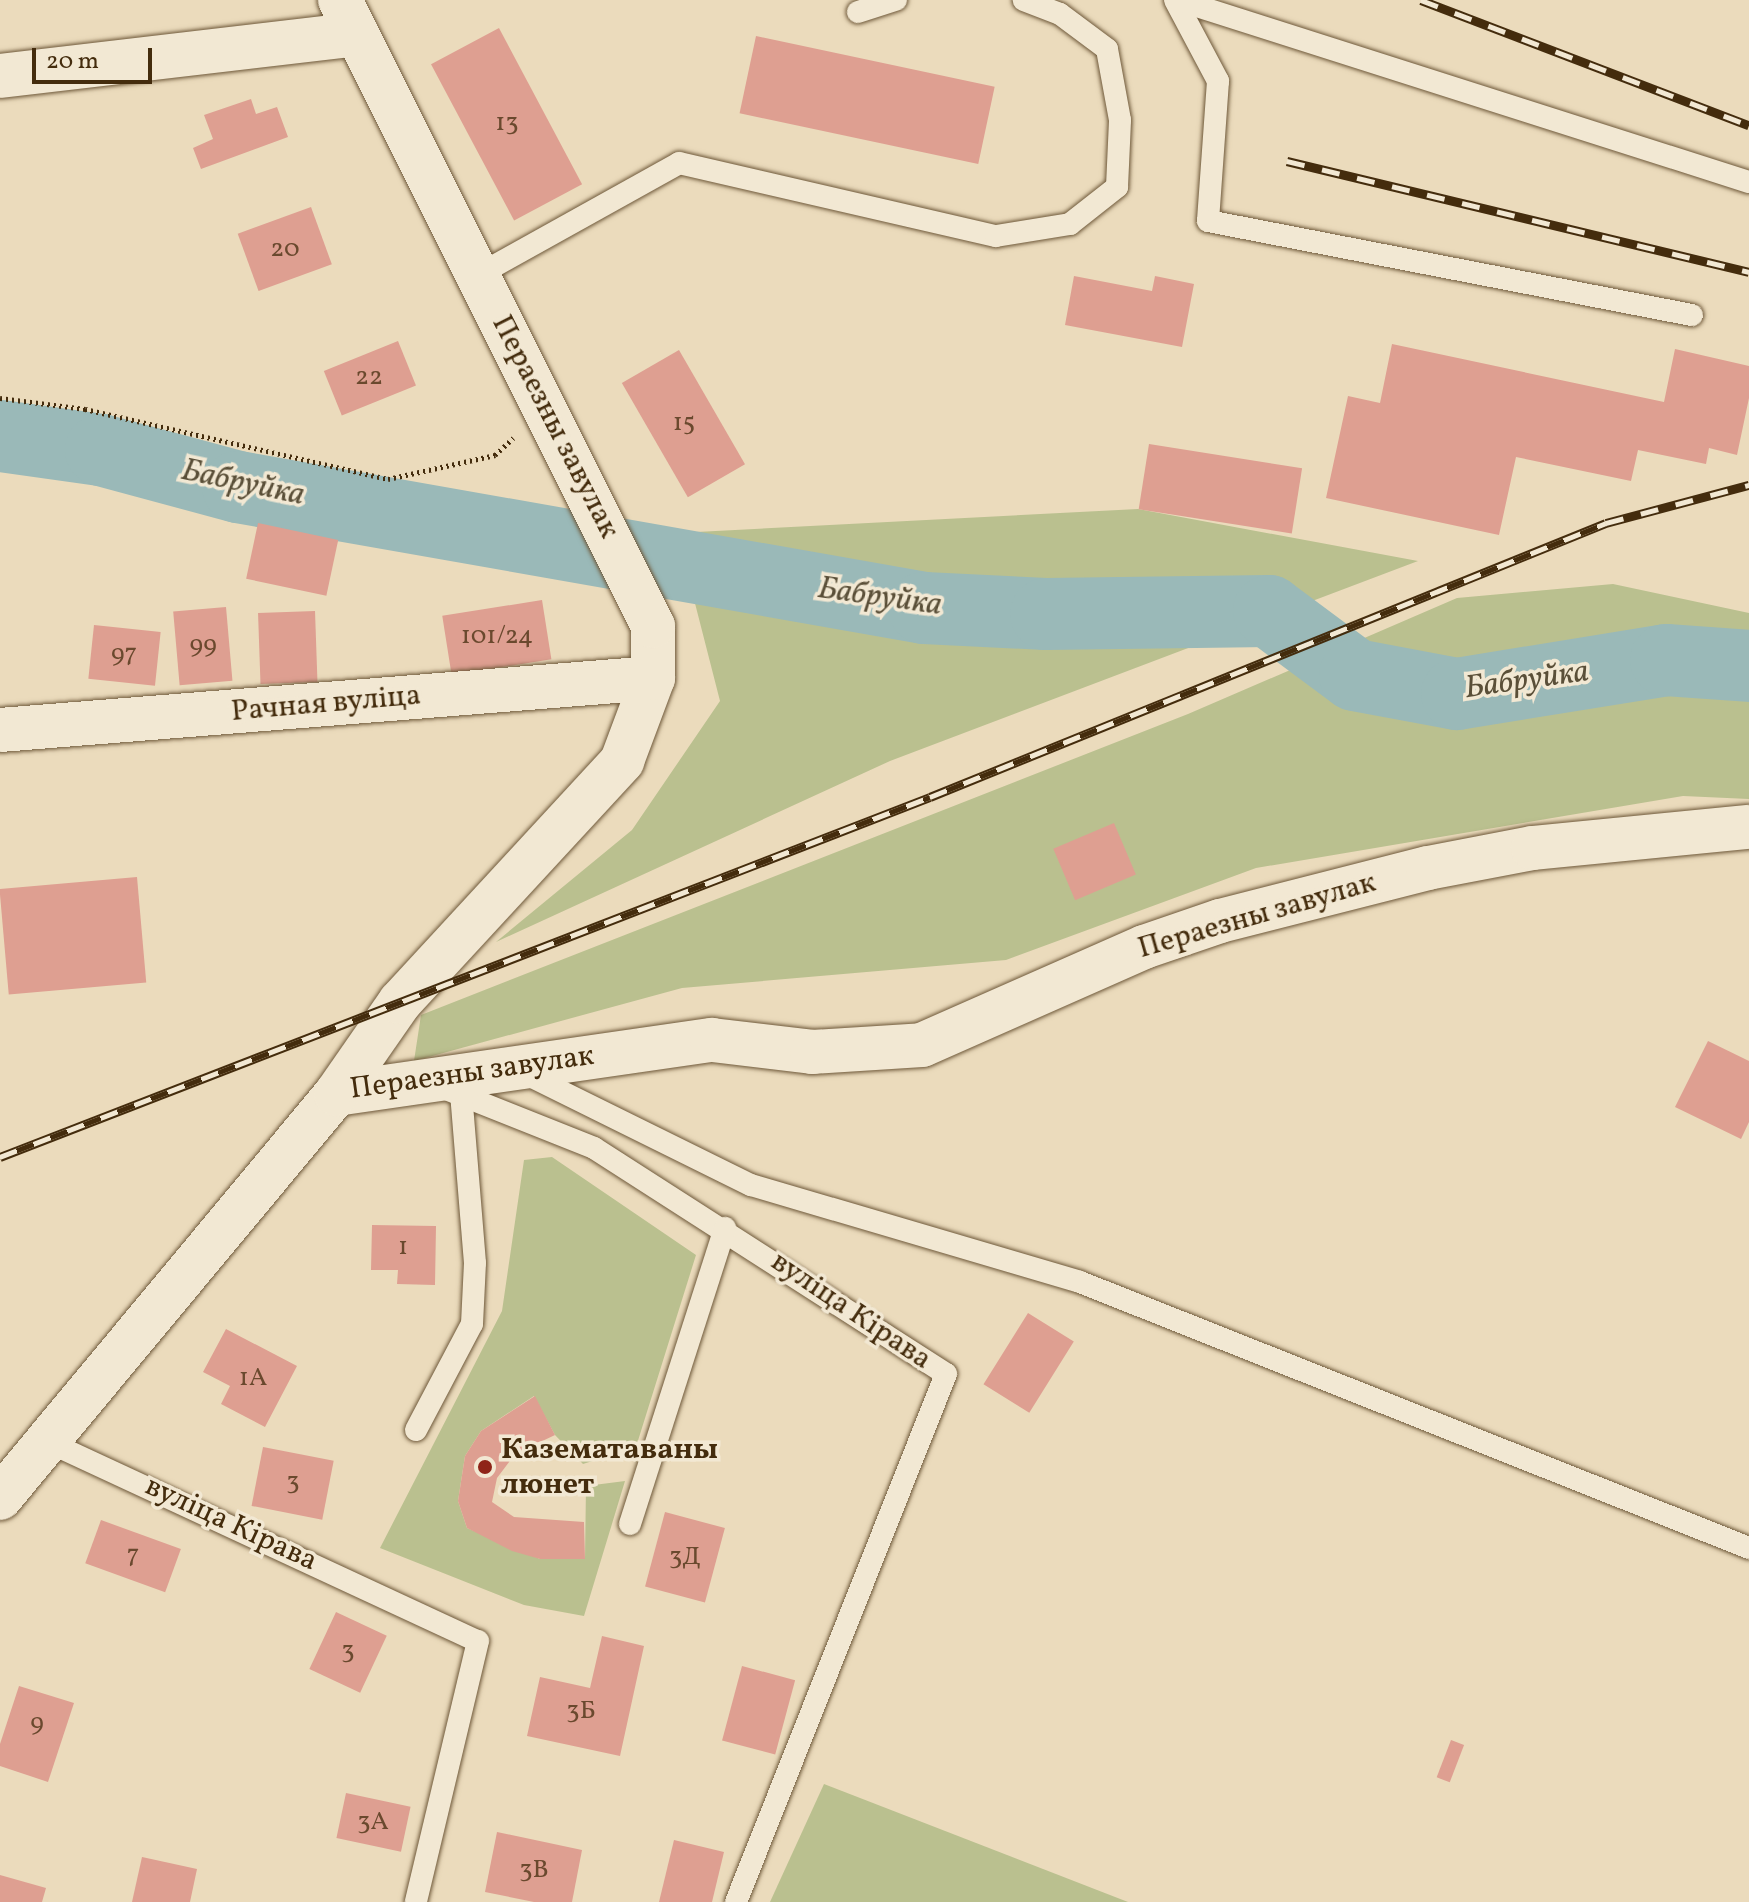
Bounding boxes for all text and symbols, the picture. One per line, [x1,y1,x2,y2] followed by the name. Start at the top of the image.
[36,32,156,82] scale bar
[46,45,99,79] text: 20 m
[495,108,519,140] house number: 13
[270,234,300,266] house number: 20
[483,309,627,545] street label: Пераезны завулак
[355,362,383,394] house number: 22
[673,408,695,440] house number: 15
[178,452,308,516] water label: Бабруйка
[816,570,944,626] water label: Бабруйка
[461,621,533,653] house number: 101/24
[189,630,217,662] house number: 99
[111,639,137,671] house number: 97
[1463,653,1591,709] water label: Бабруйка
[230,678,422,730] street label: Рачная вуліца
[1134,865,1380,967] street label: Пераезны завулак
[348,1038,596,1108] street label: Пераезны завулак
[398,1232,408,1264] house number: 1
[764,1244,938,1378] street label: вуліца Кірава
[239,1363,267,1395] house number: 1А
[501,1432,718,1502] place label: Казематаваны люнет
[476,1458,494,1476] marker: Казематаваны люнет
[286,1467,300,1499] house number: 3
[139,1468,323,1580] street label: вуліца Кірава
[127,1540,139,1572] house number: 7
[669,1542,701,1574] house number: 3Д
[341,1636,355,1668] house number: 3
[566,1696,596,1728] house number: 3Б
[30,1708,44,1740] house number: 9
[357,1807,389,1839] house number: 3А
[519,1855,549,1887] house number: 3В

